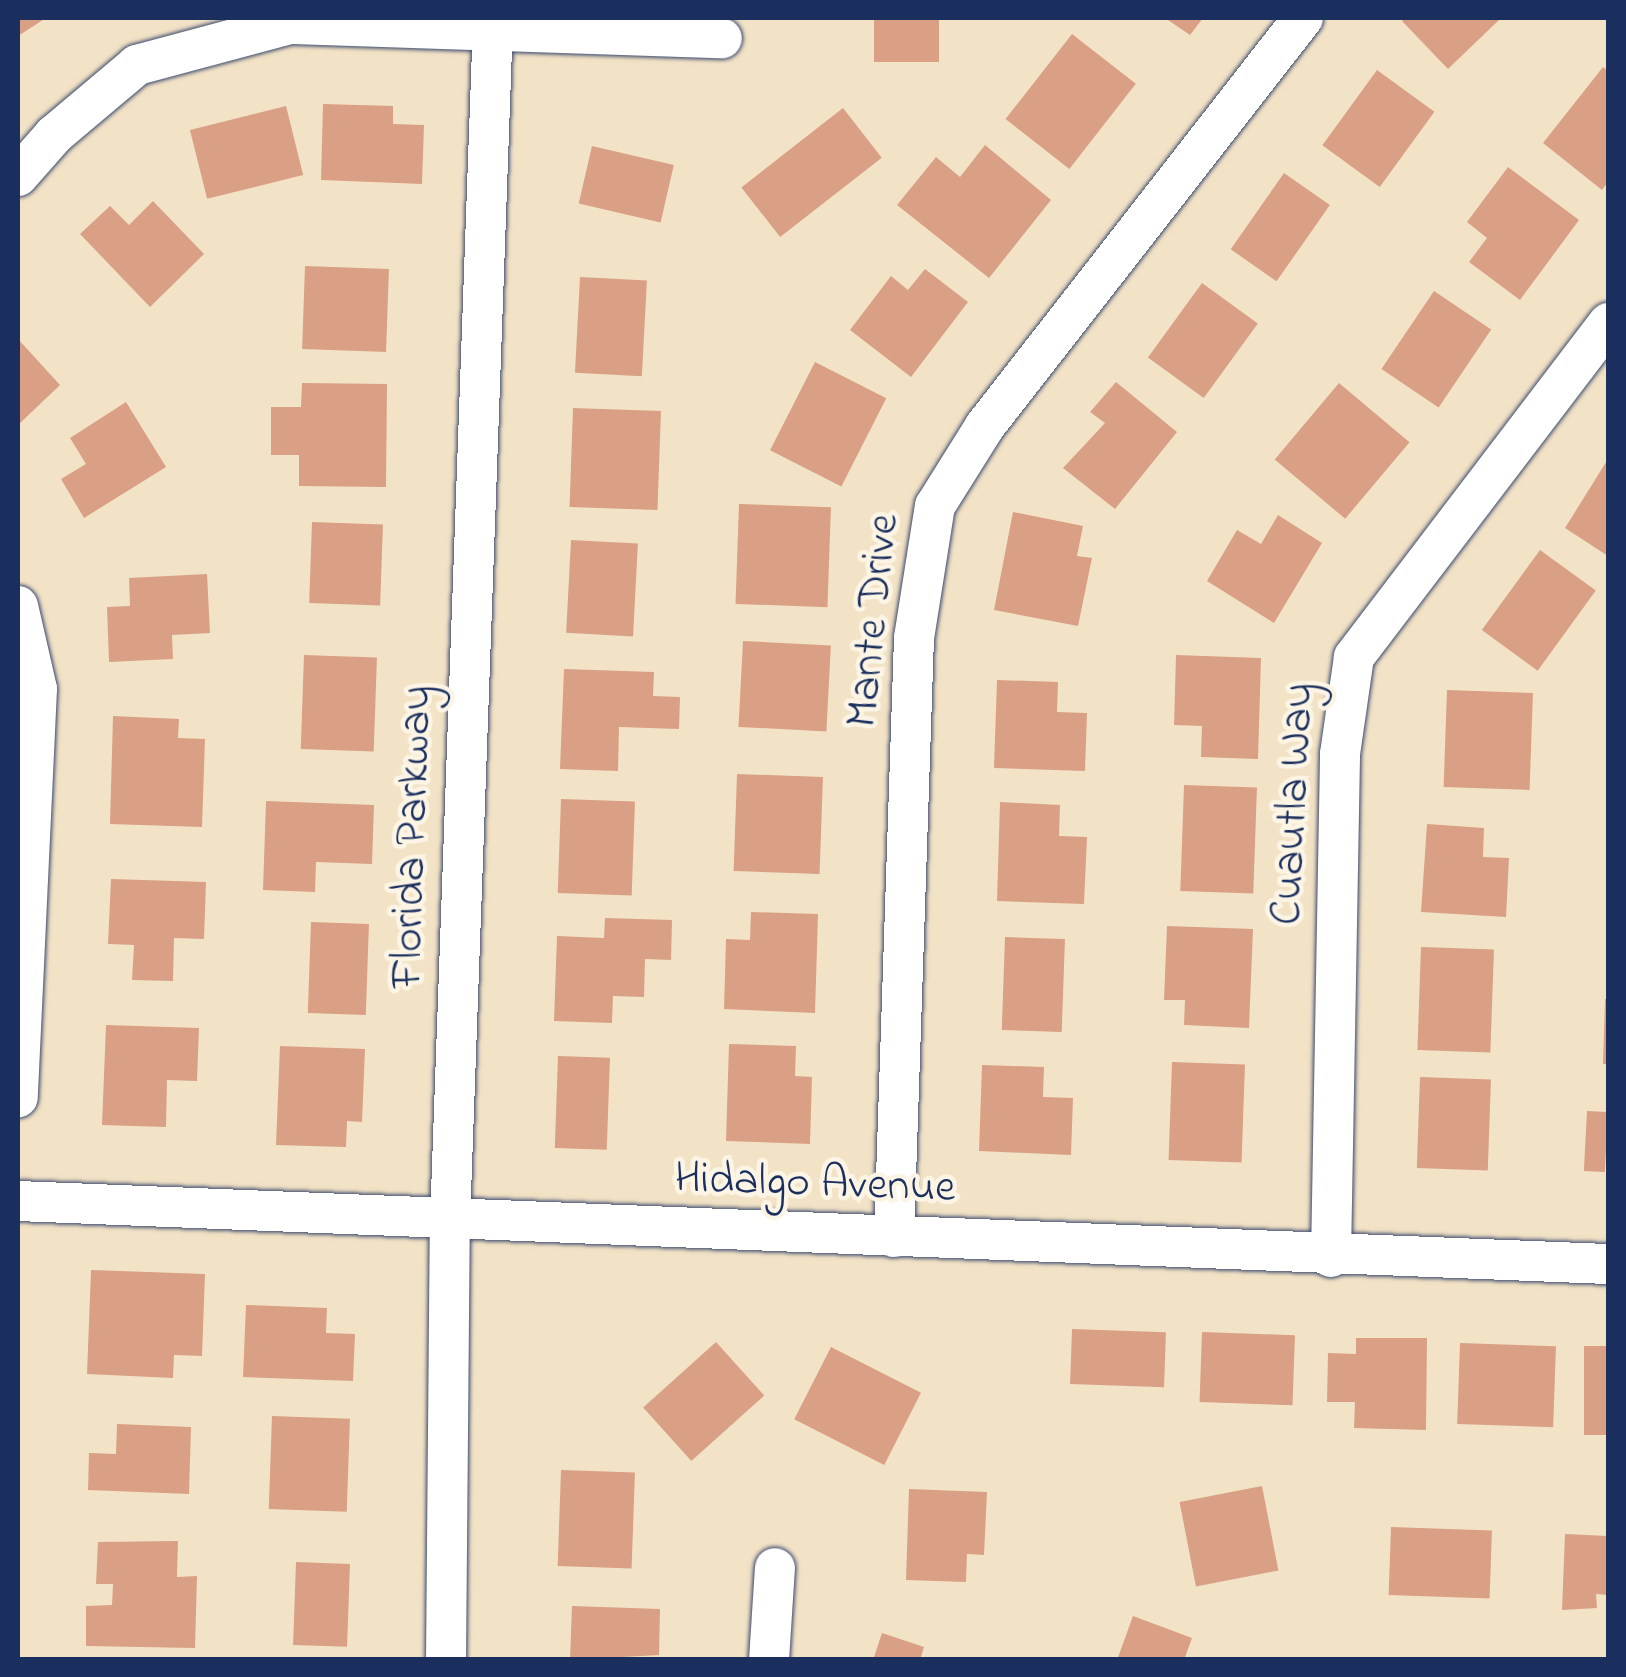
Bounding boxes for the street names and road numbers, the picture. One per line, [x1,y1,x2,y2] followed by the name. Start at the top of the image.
[837,512,913,730] street label: Mante Drive
[1262,681,1328,927] street label: Cuautla Way
[382,685,446,989] street label: Florida Parkway
[674,1153,956,1217] street label: Hidalgo Avenue

